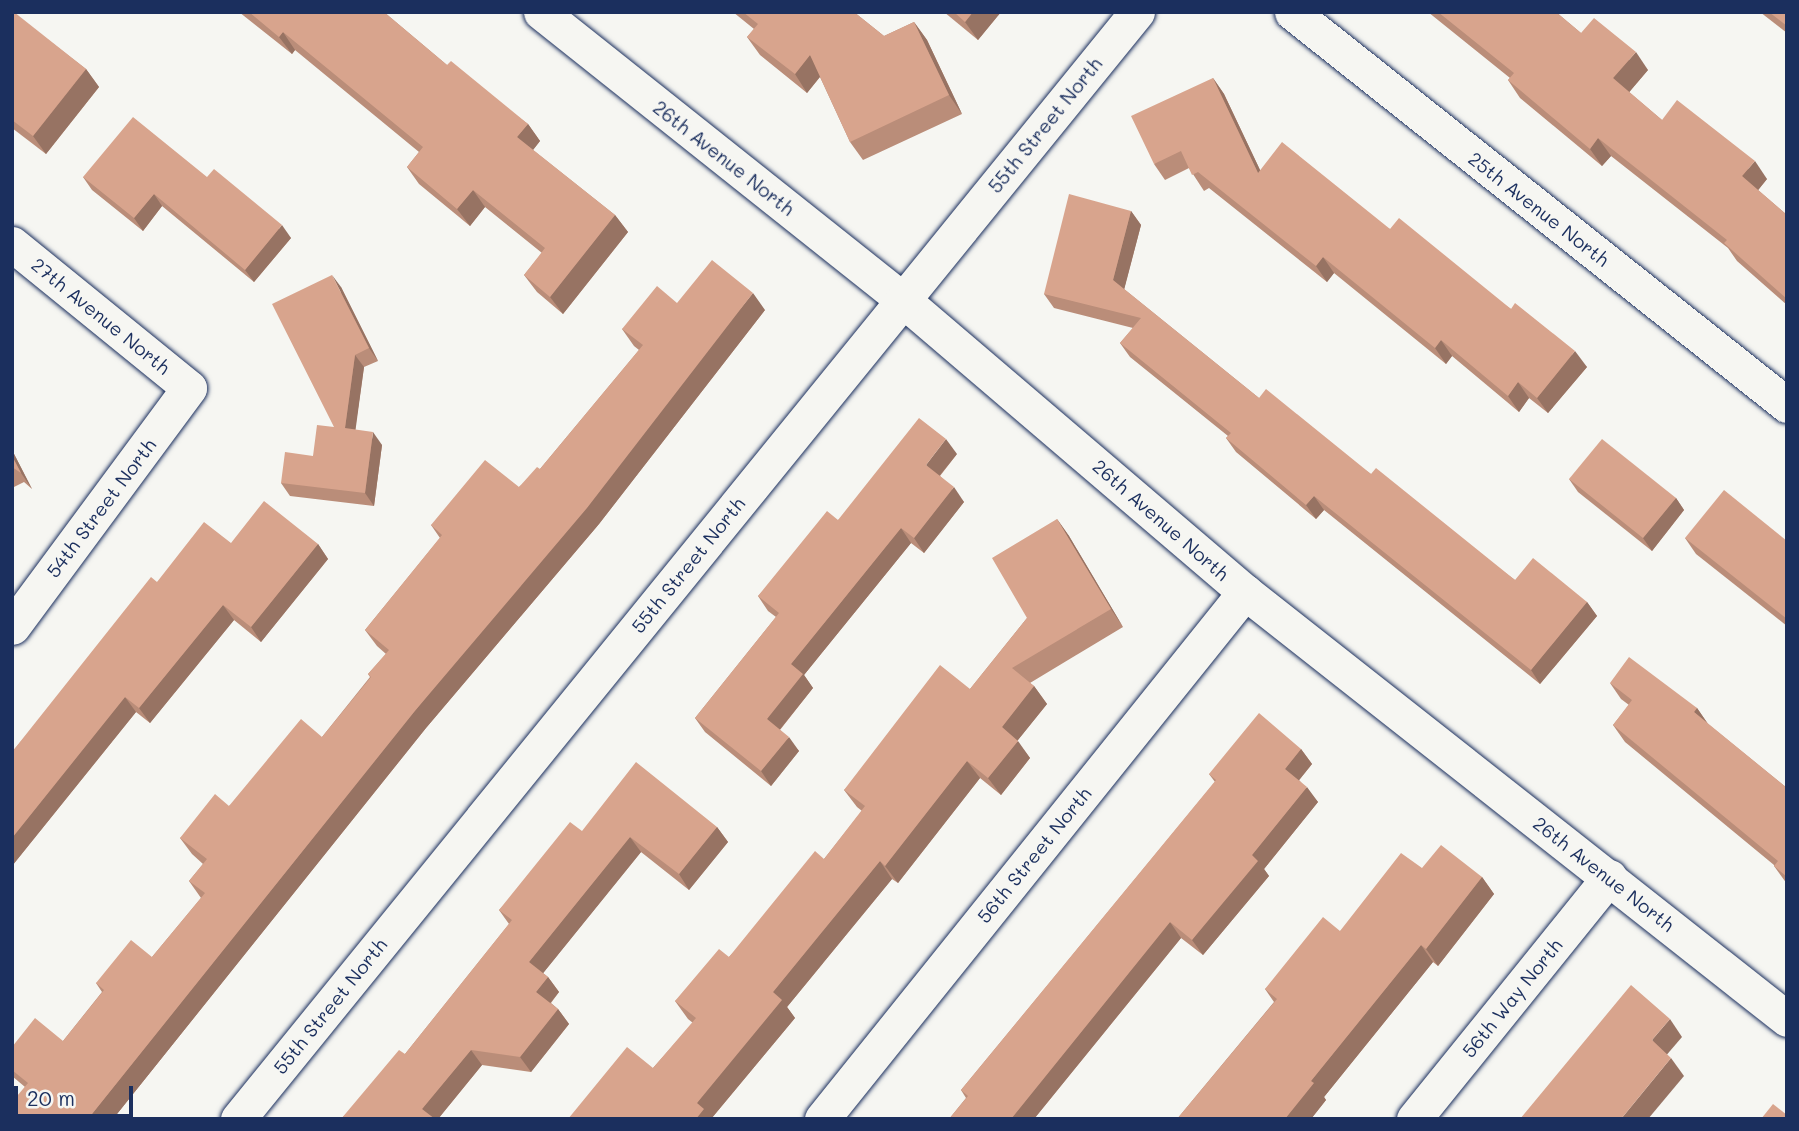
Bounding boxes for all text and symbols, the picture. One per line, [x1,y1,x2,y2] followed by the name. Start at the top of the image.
[983,53,1107,197] street label: 55th Street North
[649,96,799,220] street label: 26th Avenue North
[1464,147,1614,271] street label: 25th Avenue North
[27,253,175,379] street label: 27th Avenue North
[41,434,161,582] street label: 54th Street North
[1088,455,1234,585] street label: 26th Avenue North
[626,493,750,637] street label: 55th Street North
[972,782,1096,928] street label: 56th Street North
[1529,812,1679,936] street label: 26th Avenue North
[268,934,392,1078] street label: 55th Street North
[1457,934,1567,1062] street label: 56th Way North
[18,1072,136,1116] scale bar
[27,1084,75,1111] text: 20 m

